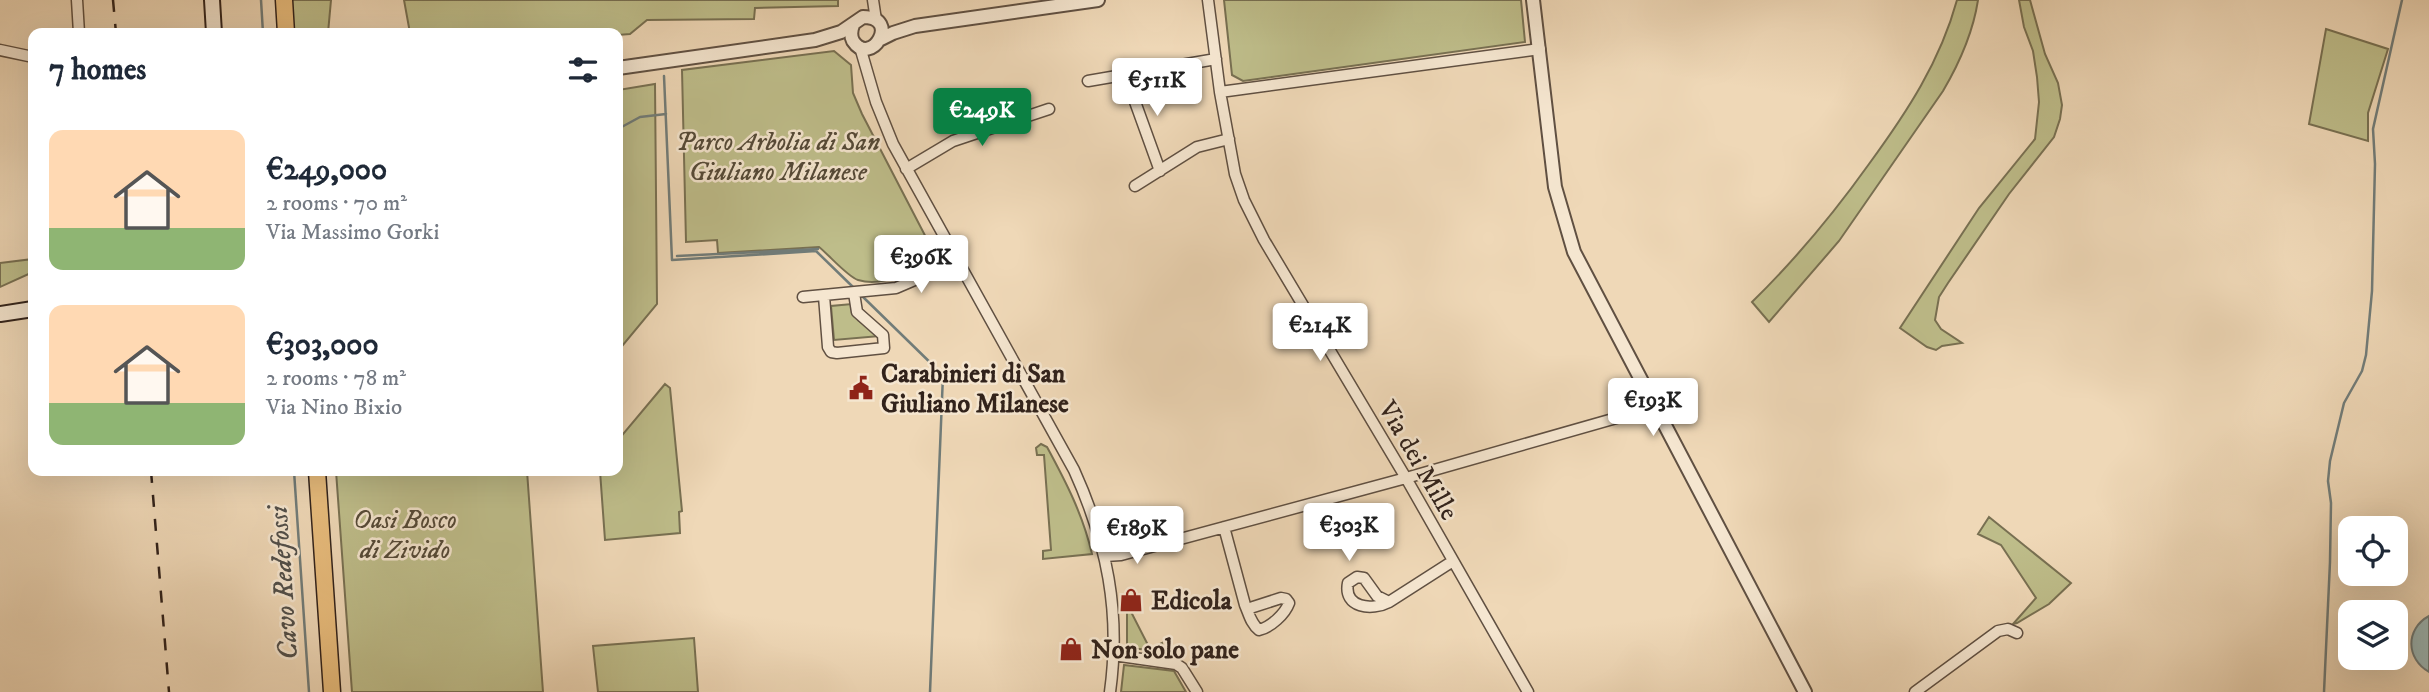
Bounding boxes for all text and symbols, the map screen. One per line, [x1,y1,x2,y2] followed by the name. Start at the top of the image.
[564,51,602,89] icon: filters
[49,52,146,89] text: 7 homes
[1108,58,1206,118] pin: €511K
[1128,66,1186,95] text: €511K
[933,88,1031,148] pin: €249K
[949,96,1015,125] text: €249K
[676,126,880,189] park label: Parco Arbolia di San Giuliano Milanese
[266,152,387,189] text: €249,000
[105,158,189,242] icon: home
[266,189,407,218] text: 2 rooms · 70 m²
[266,218,439,247] text: Via Massimo Gorki
[872,236,970,295] pin: €396K
[890,243,952,272] text: €396K
[1271,304,1369,363] pin: €214K
[1289,311,1351,340] text: €214K
[266,327,379,364] text: €303,000
[105,333,189,417] icon: home
[881,358,1069,421] place label: Carabinieri di San Giuliano Milanese
[266,364,406,393] text: 2 rooms · 78 m²
[847,374,875,402] public building icon: Carabinieri di San Giuliano Milanese
[1604,378,1702,438] pin: €193K
[1624,386,1682,415] text: €193K
[266,393,402,422] text: Via Nino Bixio
[1370,394,1465,526] street label: Via dei Mille
[261,503,306,661] water label: Cavo Redefossi
[353,504,457,567] park label: Oasi Bosco di Zivido
[1300,504,1398,563] pin: €303K
[1088,506,1186,566] pin: €189K
[1319,511,1379,540] text: €303K
[1106,514,1168,543] text: €189K
[2338,516,2408,670] map controls
[2338,516,2408,586] button: locate
[1151,585,1233,618] place label: Edicola
[1117,586,1145,614] shop icon: Edicola
[2338,600,2408,670] button: layers
[1091,634,1239,667] place label: Non solo pane
[1057,635,1085,663] shop icon: Non solo pane

